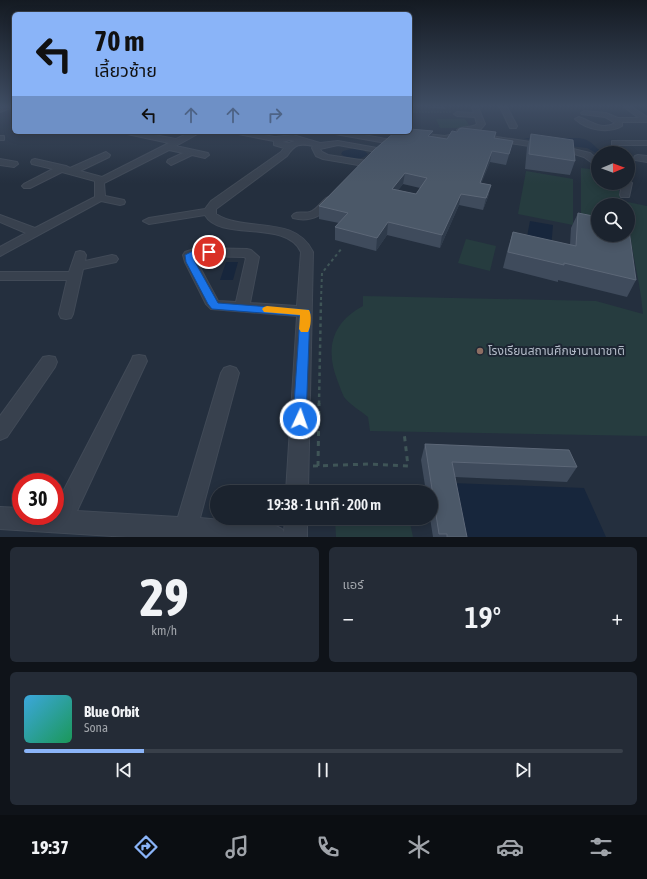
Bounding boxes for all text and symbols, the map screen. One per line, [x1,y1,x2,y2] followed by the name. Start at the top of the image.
[94,25,144,57] text: 70 m
[28,28,80,80] icon: left
[94,60,157,81] text: เลี้ยวซ้าย
[138,104,160,126] icon: left
[180,104,202,126] icon: ahead
[222,104,244,126] icon: ahead
[264,104,286,126] icon: right
[591,146,635,190] north arrow
[591,146,635,242] map controls
[591,198,635,242] button: search
[192,235,226,269] pin
[198,241,220,263] icon: arrive
[488,344,625,358] place label: โรงเรียนสถานศึกษานานาชาติ
[475,346,485,356] marker: โรงเรียนสถานศึกษานานาชาติ
[279,398,321,440] position arrow
[12,473,64,525] speed limit sign: 30
[267,496,381,513] text: 19:38 · 1 นาที · 200 m
[140,567,189,627] text: 29
[343,577,364,592] text: แอร์
[465,600,501,634] text: 19°
[343,604,354,630] text: −
[612,604,623,630] text: +
[151,623,177,638] text: km/h
[84,703,139,720] text: Blue Orbit
[84,720,108,735] text: Sona
[113,759,135,781] icon: previous
[312,759,334,781] icon: pause
[512,759,534,781] icon: next
[132,833,160,861] icon: directions
[223,833,251,861] icon: music
[314,833,342,861] icon: phone
[405,833,433,861] icon: climate
[496,833,524,861] icon: car
[587,833,615,861] icon: filters
[32,837,69,858] text: 19:37

